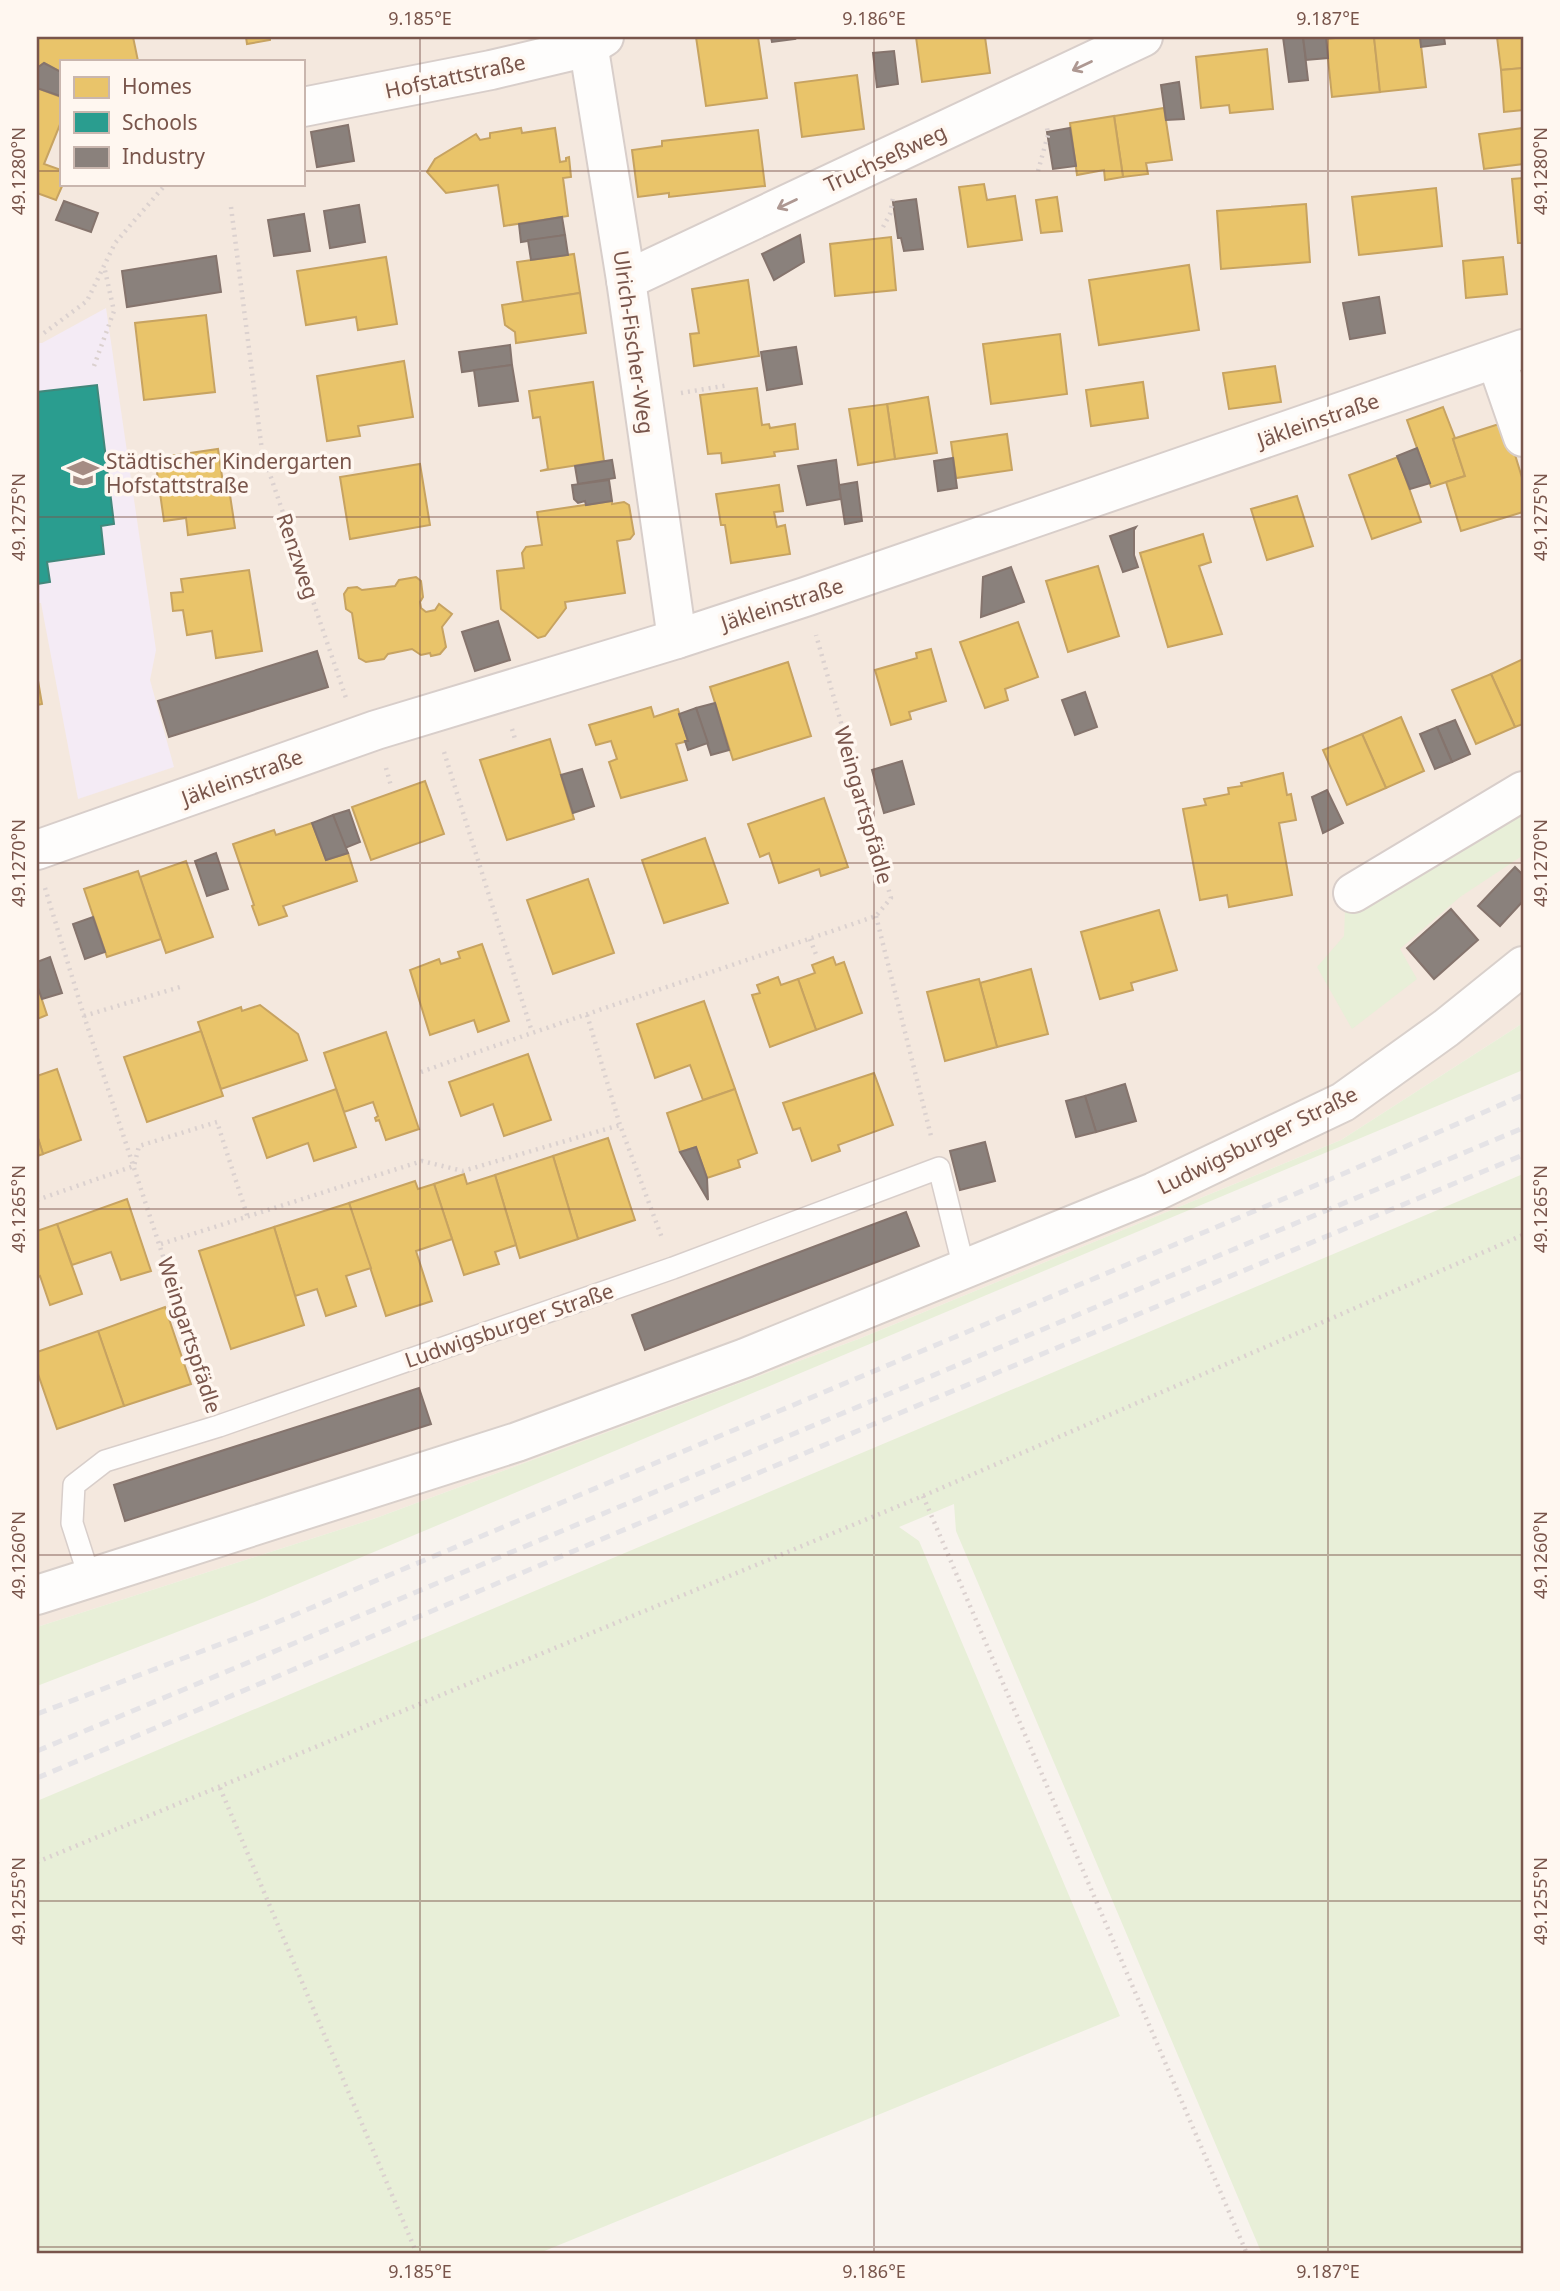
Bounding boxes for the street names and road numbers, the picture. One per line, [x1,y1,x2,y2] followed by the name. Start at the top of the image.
[382,47,528,105] street label: Hofstattstraße
[819,117,951,199] street label: Truchseßweg
[607,248,661,436] street label: Ulrich-Fischer-Weg
[1251,386,1383,455] street label: Jäkleinstraße
[270,509,326,603] street label: Renzweg
[715,571,847,638] street label: Jäkleinstraße
[828,723,900,887] street label: Weingartspfädle
[176,742,307,813] street label: Jäkleinstraße
[1152,1079,1362,1201] street label: Ludwigsburger Straße
[152,1253,228,1417] street label: Weingartspfädle
[401,1276,617,1374] street label: Ludwigsburger Straße

